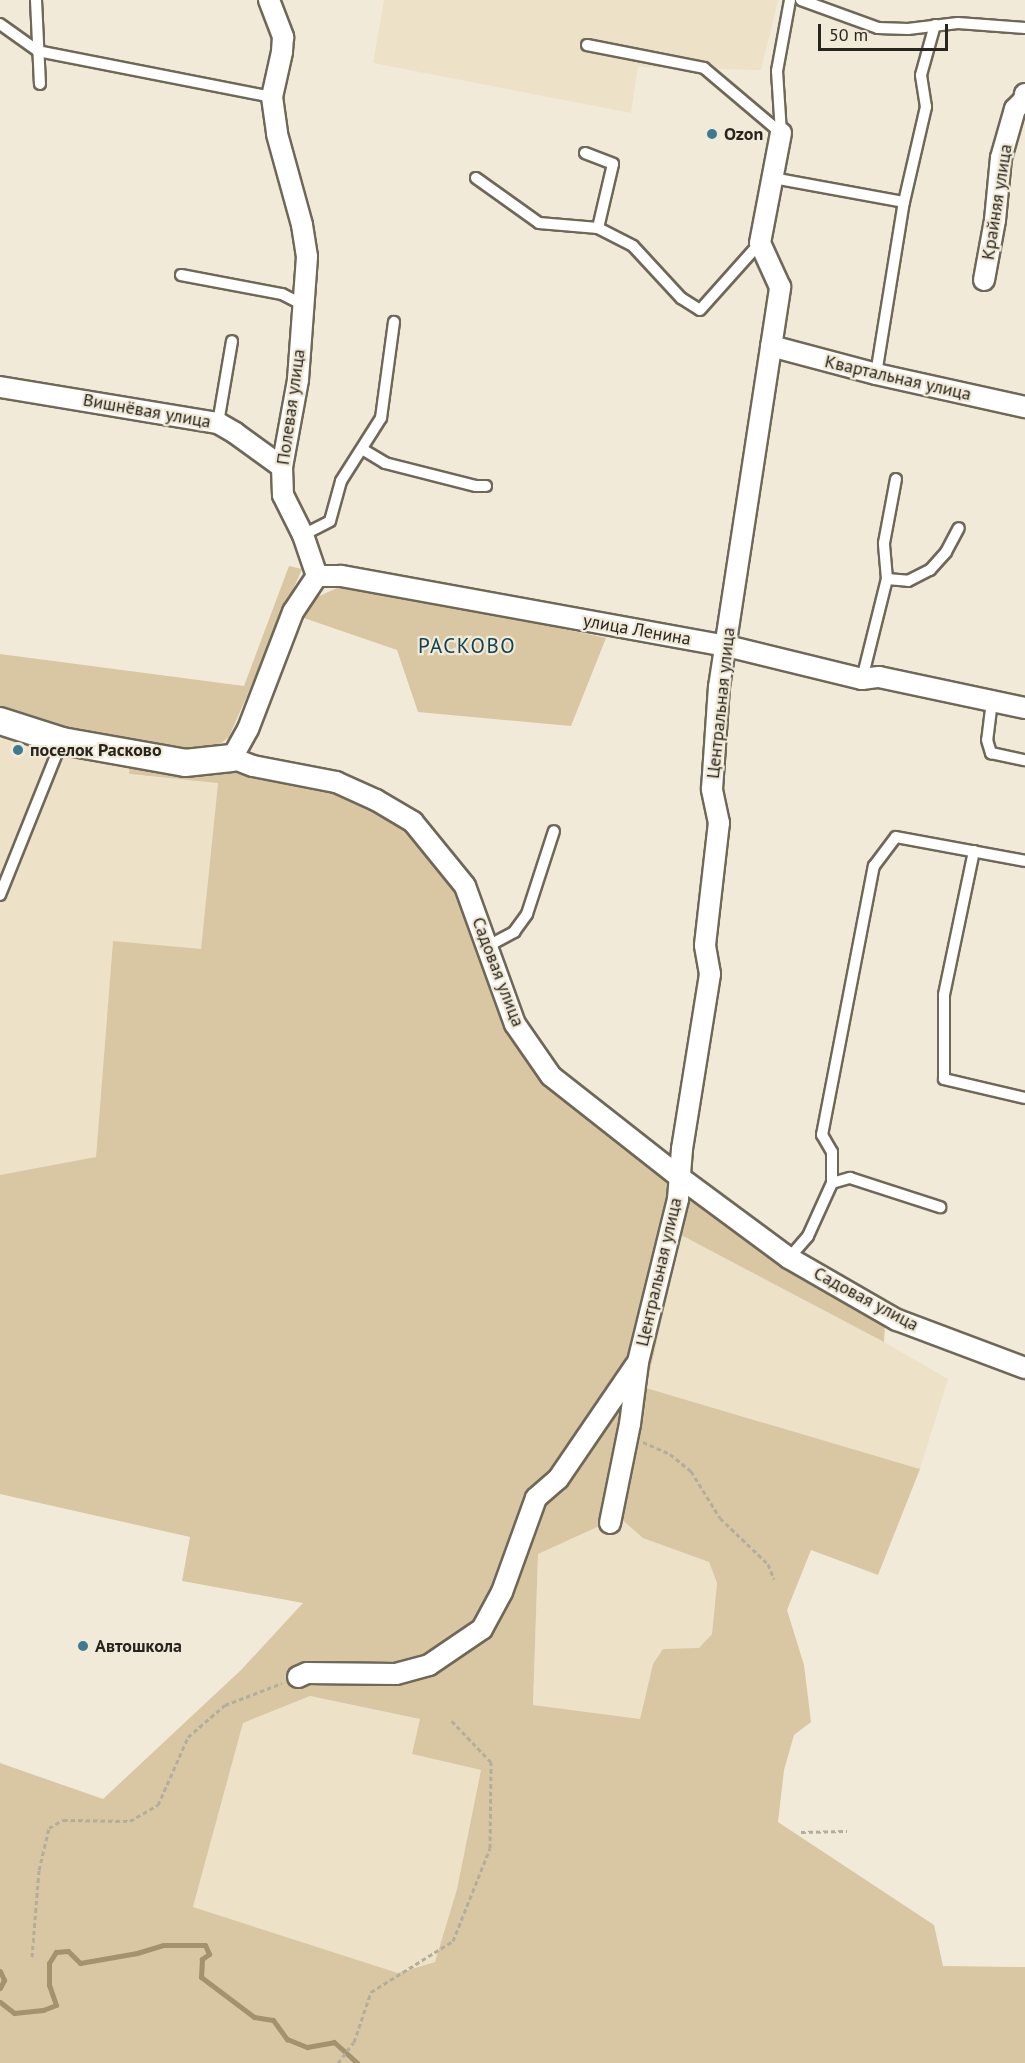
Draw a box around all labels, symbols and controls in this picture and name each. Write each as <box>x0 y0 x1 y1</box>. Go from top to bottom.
scale bar <box>821 12 952 50</box>
text: 50 m <box>829 23 868 46</box>
place label: Ozon <box>724 123 763 145</box>
marker: Ozon <box>705 127 719 141</box>
street label: Крайняя улица <box>977 143 1017 261</box>
street label: Полевая улица <box>272 348 310 466</box>
street label: Квартальная улица <box>823 351 973 405</box>
street label: Вишнёвая улица <box>81 389 213 433</box>
street label: улица Ленина <box>581 610 693 650</box>
street label: Центральная улица <box>702 626 740 780</box>
district label: РАСКОВО <box>418 633 516 659</box>
place label: поселок Расково <box>30 739 162 761</box>
marker: поселок Расково <box>11 743 25 757</box>
street label: Садовая улица <box>467 914 529 1030</box>
street label: Центральная улица <box>631 1196 687 1348</box>
street label: Садовая улица <box>810 1262 922 1336</box>
place label: Автошкола <box>95 1635 182 1657</box>
marker: Автошкола <box>76 1639 90 1653</box>

